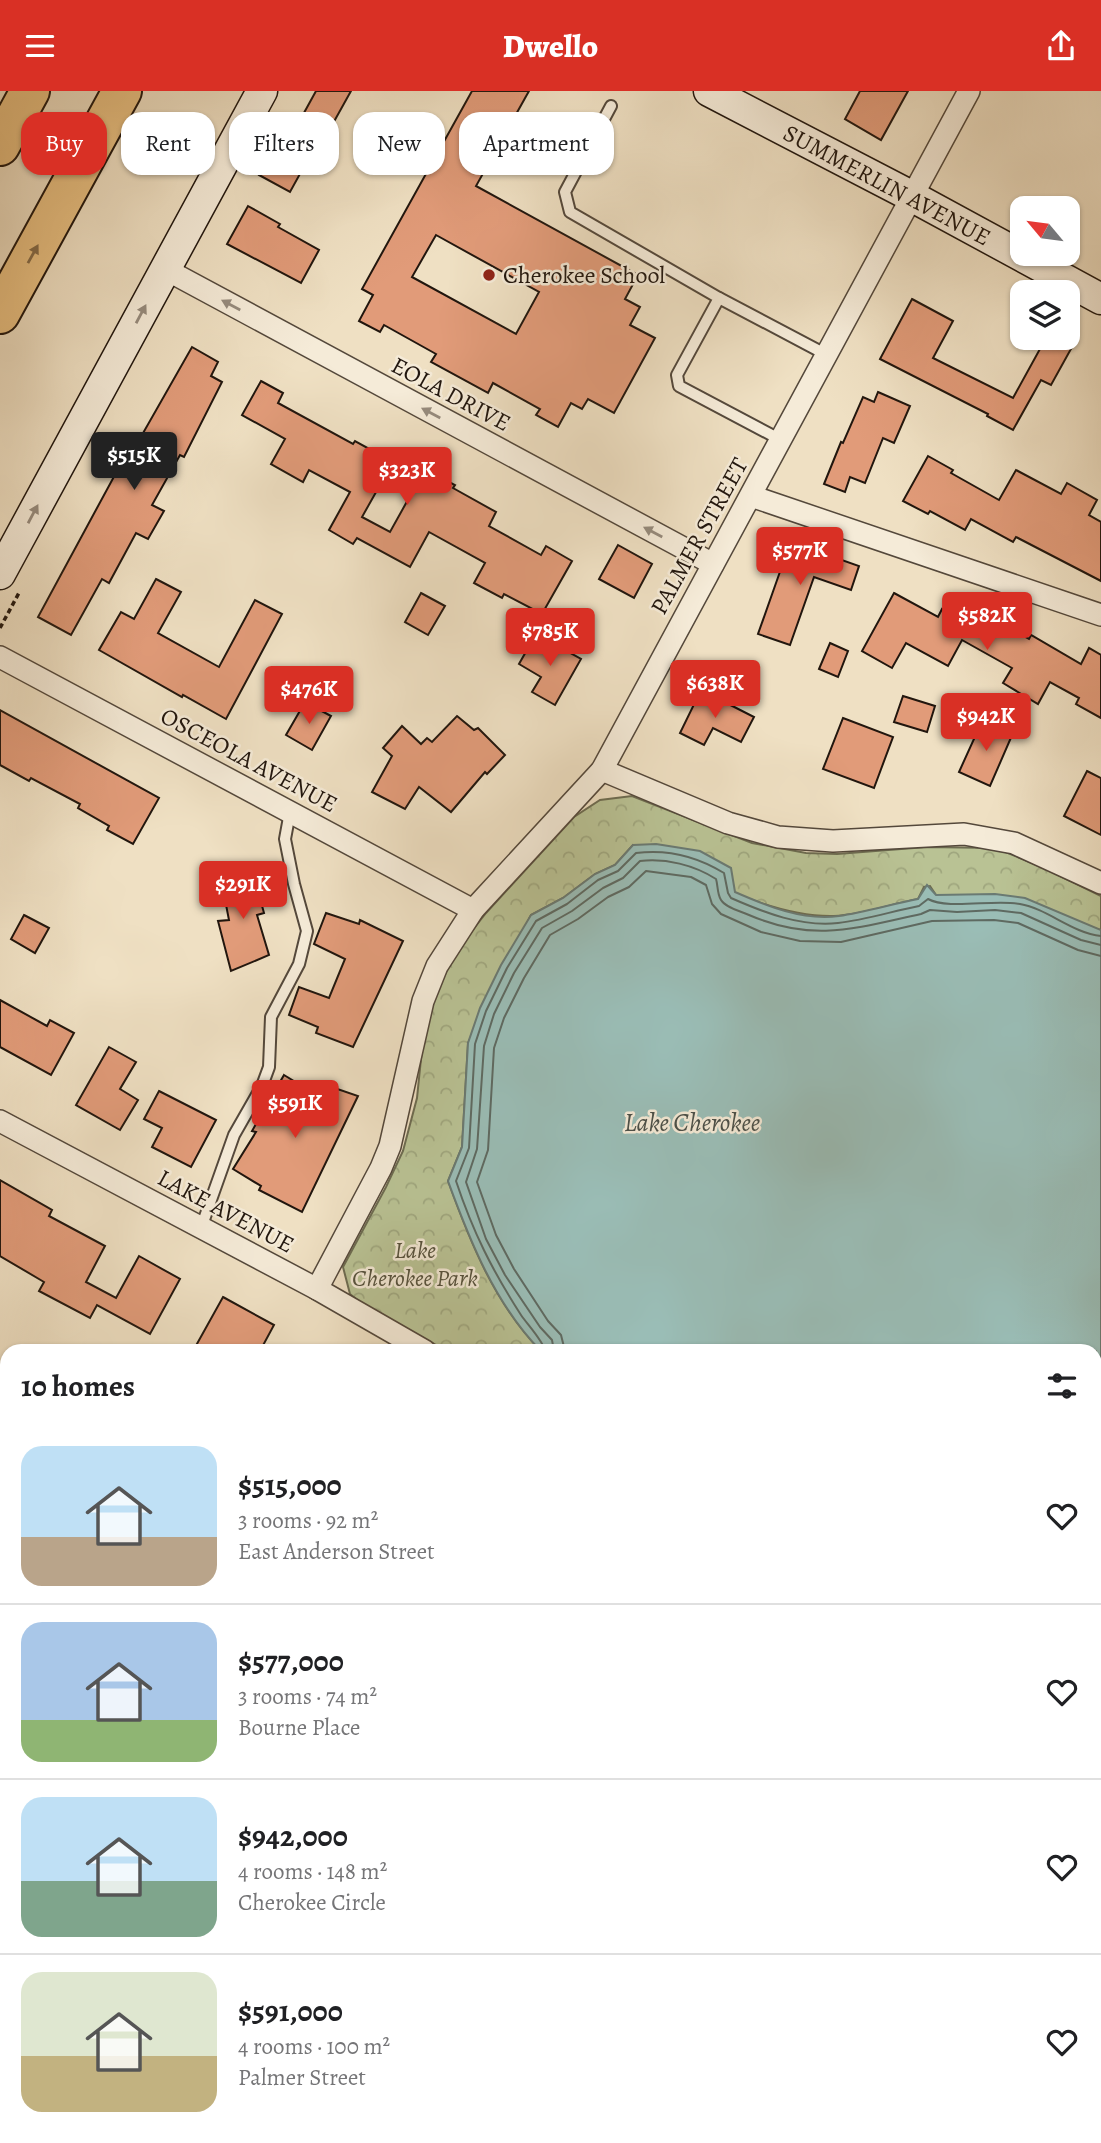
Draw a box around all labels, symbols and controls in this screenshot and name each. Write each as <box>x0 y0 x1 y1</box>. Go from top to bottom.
text: Dwello <box>503 24 598 68</box>
icon: menu <box>21 27 59 65</box>
icon: share <box>1042 27 1080 65</box>
chip: Buy <box>21 112 107 175</box>
chip: Rent <box>121 112 215 175</box>
chip: Filters <box>229 112 339 175</box>
chip: New <box>353 112 445 175</box>
chip: Apartment <box>459 112 614 175</box>
street label: SUMMERLIN AVENUE <box>778 117 996 253</box>
north arrow <box>1010 196 1080 266</box>
map controls <box>1010 196 1080 350</box>
one-way arrow <box>27 244 39 264</box>
place label: Cherokee School <box>503 259 665 291</box>
marker: Cherokee School <box>481 267 497 283</box>
button: layers <box>1010 280 1080 350</box>
one-way arrow <box>221 299 240 311</box>
one-way arrow <box>135 304 147 324</box>
street label: EOLA DRIVE <box>386 349 516 439</box>
one-way arrow <box>421 407 441 418</box>
pin: $515K <box>85 433 183 492</box>
text: $515K <box>107 439 161 470</box>
pin: $323K <box>358 447 456 507</box>
street label: PALMER STREET <box>643 452 755 620</box>
text: $323K <box>379 454 435 485</box>
one-way arrow <box>27 504 38 524</box>
one-way arrow <box>643 526 663 538</box>
pin: $577K <box>751 527 849 587</box>
text: $577K <box>772 534 828 565</box>
pin: $582K <box>938 593 1036 652</box>
text: $582K <box>958 599 1016 630</box>
pin: $785K <box>501 609 599 668</box>
text: $785K <box>522 615 578 646</box>
pin: $638K <box>666 661 764 720</box>
pin: $476K <box>260 667 358 726</box>
text: $638K <box>686 667 744 698</box>
text: $476K <box>280 673 338 704</box>
pin: $942K <box>937 693 1035 753</box>
street label: OSCEOLA AVENUE <box>155 700 343 820</box>
text: $942K <box>957 700 1015 731</box>
pin: $291K <box>194 861 292 921</box>
text: $291K <box>215 868 271 899</box>
pin: $591K <box>246 1081 344 1140</box>
text: $591K <box>268 1087 322 1118</box>
water label: Lake Cherokee <box>624 1105 760 1140</box>
street label: LAKE AVENUE <box>152 1162 300 1260</box>
park label: Lake Cherokee Park <box>352 1234 478 1294</box>
text: 10 homes <box>21 1366 135 1406</box>
icon: filters <box>1043 1367 1081 1405</box>
text: $515,000 <box>238 1465 342 1505</box>
icon: home <box>77 1474 161 1558</box>
icon: heart <box>1043 1497 1081 1535</box>
text: 3 rooms · 92 m² <box>238 1505 378 1536</box>
text: East Anderson Street <box>238 1536 435 1567</box>
text: $577,000 <box>238 1641 344 1681</box>
icon: home <box>77 1650 161 1734</box>
icon: heart <box>1043 1673 1081 1711</box>
text: 3 rooms · 74 m² <box>238 1681 377 1712</box>
text: Bourne Place <box>238 1712 360 1743</box>
text: $942,000 <box>238 1816 348 1856</box>
icon: home <box>77 1825 161 1909</box>
icon: heart <box>1043 1848 1081 1886</box>
text: 4 rooms · 148 m² <box>238 1856 387 1887</box>
text: Cherokee Circle <box>238 1887 386 1918</box>
text: $591,000 <box>238 1991 343 2031</box>
icon: home <box>77 2000 161 2084</box>
icon: heart <box>1043 2023 1081 2061</box>
text: 4 rooms · 100 m² <box>238 2031 390 2062</box>
text: Palmer Street <box>238 2062 366 2093</box>

